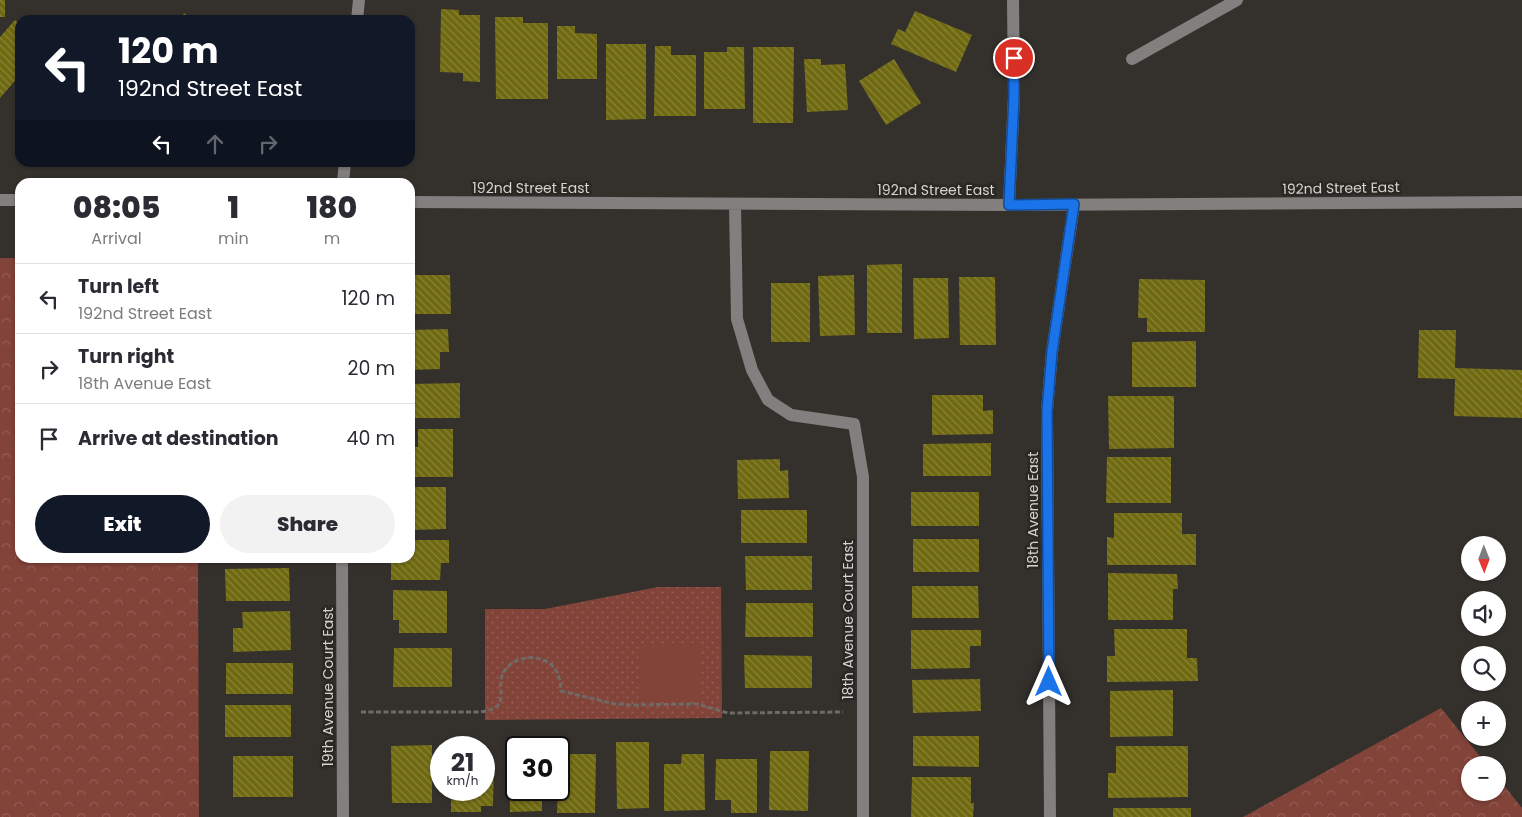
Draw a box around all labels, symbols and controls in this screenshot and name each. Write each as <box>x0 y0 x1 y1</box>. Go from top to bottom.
text: 120 m <box>118 26 218 75</box>
icon: left <box>35 35 100 100</box>
pin <box>993 37 1035 79</box>
icon: arrive <box>1000 44 1028 72</box>
text: 192nd Street East <box>118 73 302 104</box>
icon: left <box>148 130 176 158</box>
icon: ahead <box>201 130 229 158</box>
icon: right <box>254 130 282 158</box>
street label: 192nd Street East <box>1282 177 1400 199</box>
street label: 192nd Street East <box>472 178 590 198</box>
street label: 192nd Street East <box>877 180 995 200</box>
text: 08:05 <box>73 186 160 229</box>
text: 1 <box>228 186 239 229</box>
text: 180 <box>306 186 357 229</box>
text: Arrival <box>91 227 142 250</box>
text: min <box>218 227 249 250</box>
text: m <box>324 227 340 250</box>
text: Turn left <box>78 273 159 300</box>
icon: left <box>35 285 63 313</box>
text: 120 m <box>341 285 395 312</box>
text: 192nd Street East <box>78 302 212 325</box>
text: Turn right <box>78 343 174 370</box>
icon: right <box>35 355 63 383</box>
text: 20 m <box>347 355 395 382</box>
text: 18th Avenue East <box>78 372 211 395</box>
icon: arrive <box>35 425 63 453</box>
text: Arrive at destination <box>78 425 279 452</box>
text: 40 m <box>346 425 395 452</box>
street label: 18th Avenue East <box>1023 452 1043 568</box>
button: Exit <box>35 495 210 553</box>
button: Share <box>220 495 395 553</box>
north arrow <box>1461 536 1506 581</box>
map controls <box>1461 536 1506 801</box>
street label: 18th Avenue Court East <box>838 540 858 700</box>
button: sound <box>1461 591 1506 636</box>
street label: 19th Avenue Court East <box>318 607 338 767</box>
button: search <box>1461 646 1506 691</box>
position arrow <box>1022 655 1074 707</box>
button: + <box>1461 701 1506 746</box>
speed limit sign: 30 <box>505 736 570 801</box>
text: 21 <box>451 745 474 780</box>
button: − <box>1461 756 1506 801</box>
text: km/h <box>447 772 478 789</box>

